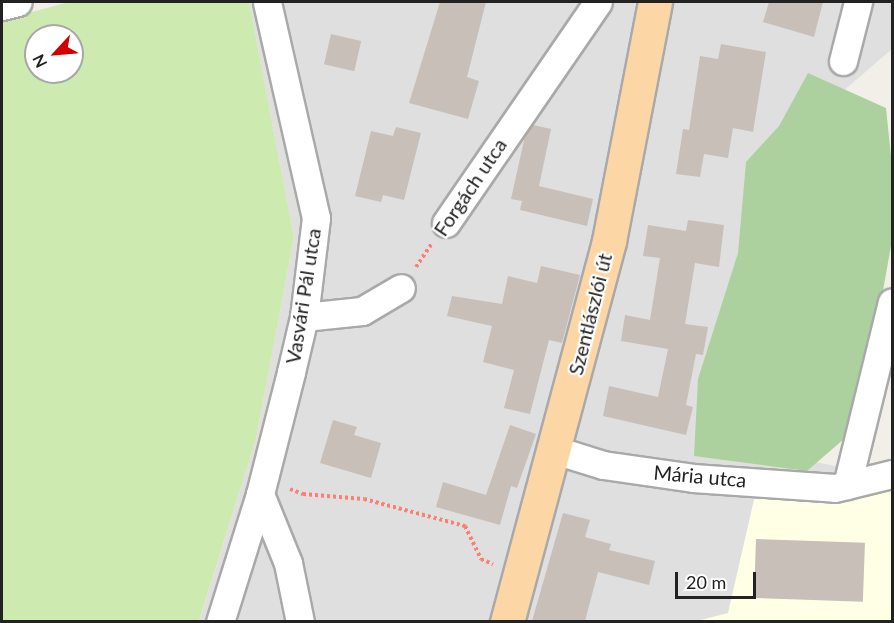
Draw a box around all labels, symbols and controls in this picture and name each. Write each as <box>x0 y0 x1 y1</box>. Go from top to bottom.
north arrow <box>24 24 84 84</box>
text: N <box>28 52 50 71</box>
street label: Forgách utca <box>429 134 511 240</box>
street label: Vasvári Pál utca <box>280 226 326 366</box>
street label: Szentlászlói út <box>563 251 617 377</box>
street label: Mária utca <box>653 460 747 492</box>
scale bar <box>678 560 759 598</box>
text: 20 m <box>686 571 726 593</box>

